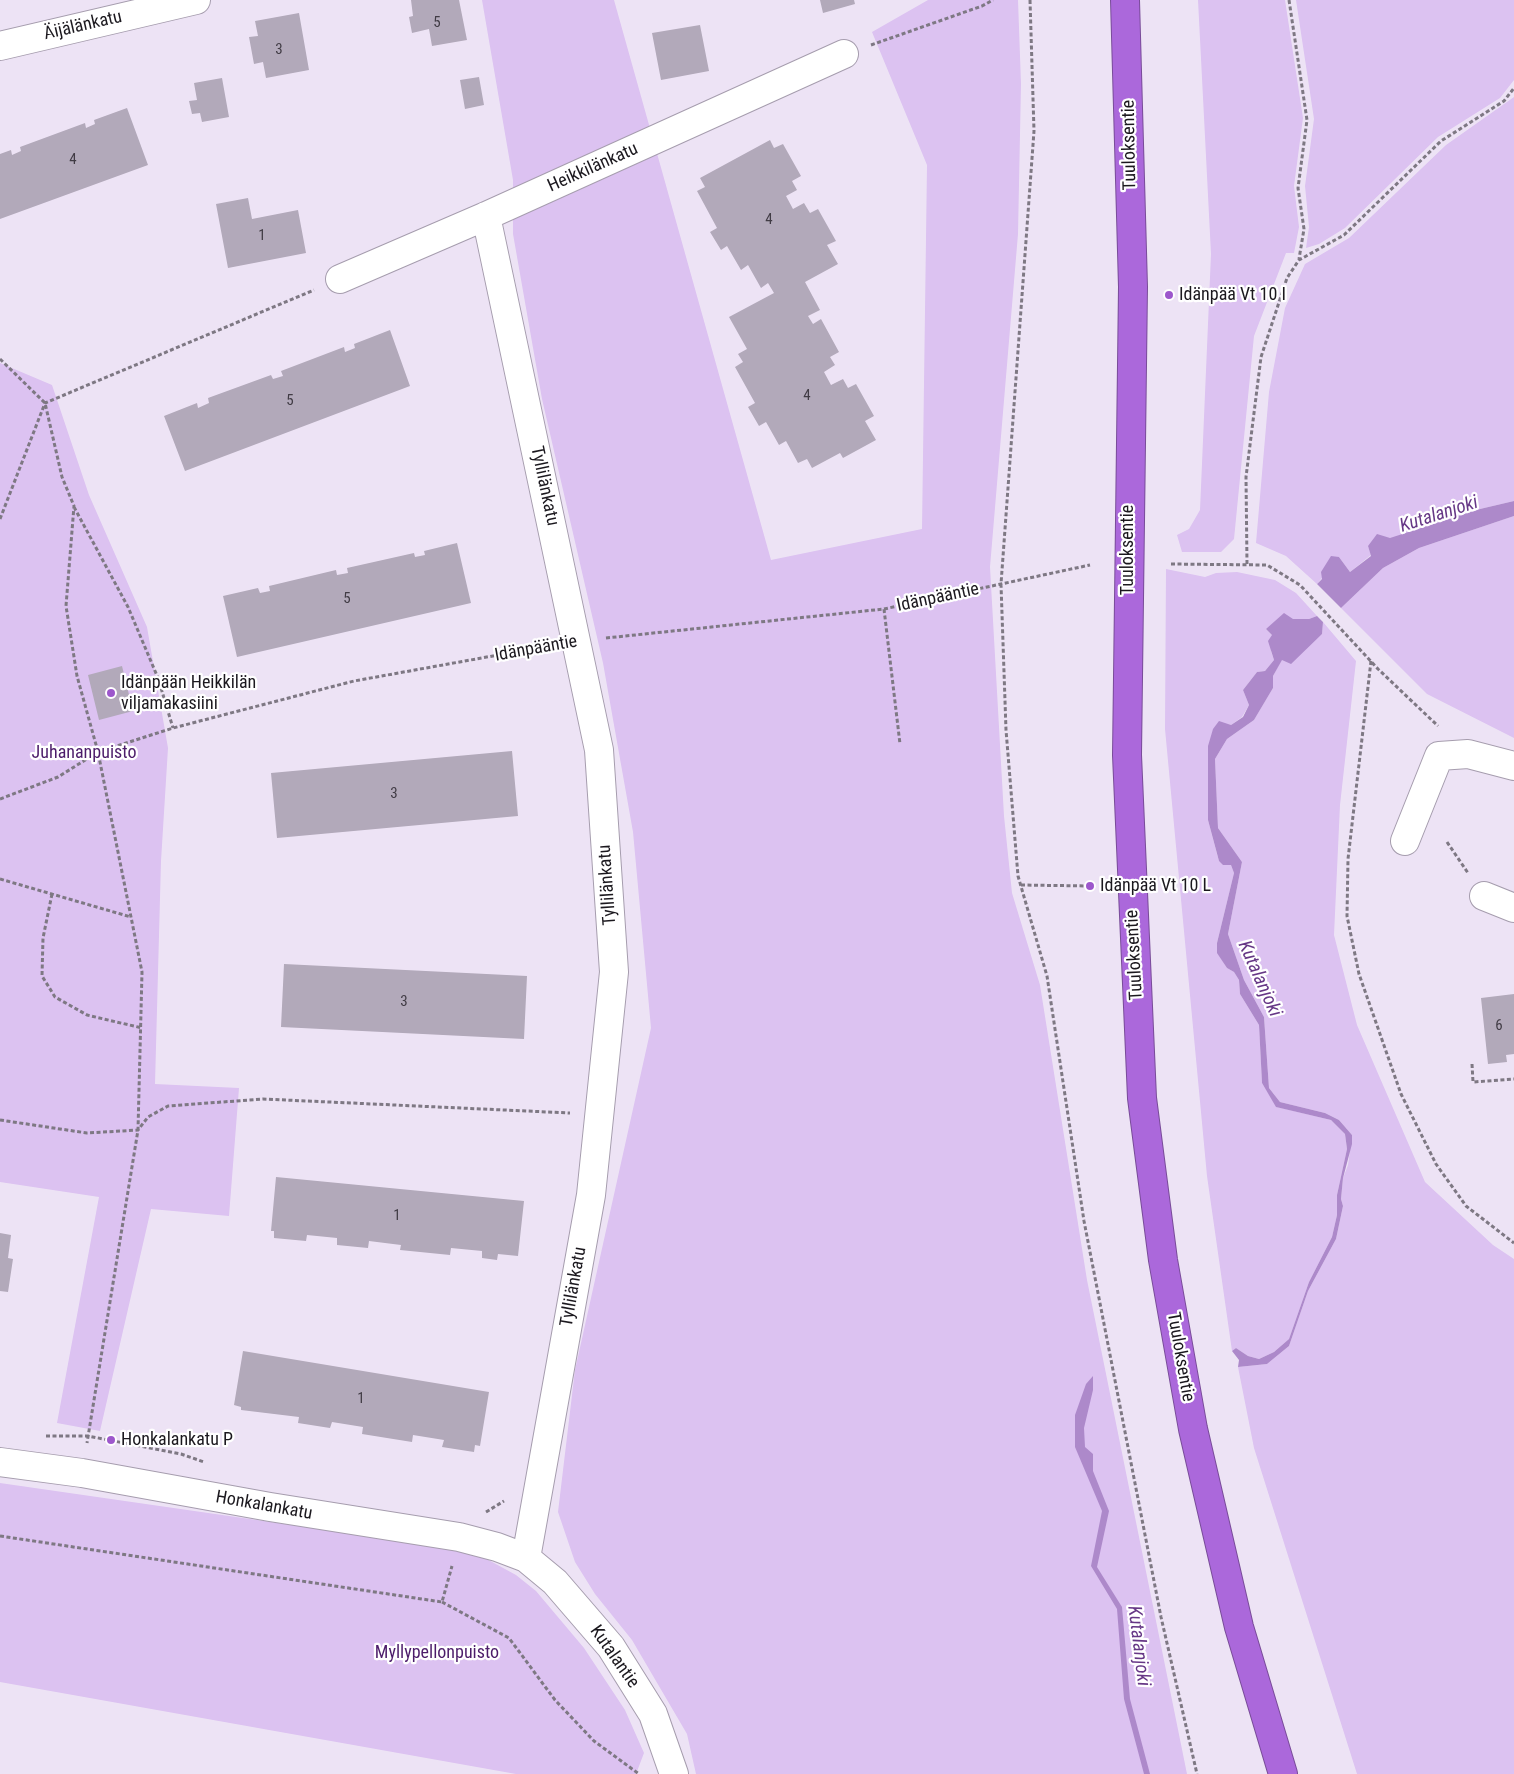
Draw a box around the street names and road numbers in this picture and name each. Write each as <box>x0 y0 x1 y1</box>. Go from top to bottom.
street label: Äijälänkatu <box>42 7 124 45</box>
street label: Tuuloksentie <box>1118 100 1142 190</box>
street label: Heikkilänkatu <box>545 139 641 197</box>
street label: Tyllilänkatu <box>525 444 563 528</box>
street label: Tuuloksentie <box>1117 505 1139 595</box>
street label: Idänpääntie <box>895 579 981 617</box>
street label: Idänpääntie <box>493 631 579 667</box>
street label: Tyllilänkatu <box>594 844 622 926</box>
street label: Tuuloksentie <box>1122 909 1148 1001</box>
street label: Tyllilänkatu <box>556 1245 592 1329</box>
street label: Tuuloksentie <box>1162 1311 1198 1403</box>
street label: Honkalankatu <box>214 1487 314 1525</box>
street label: Kutalantie <box>585 1621 643 1693</box>

